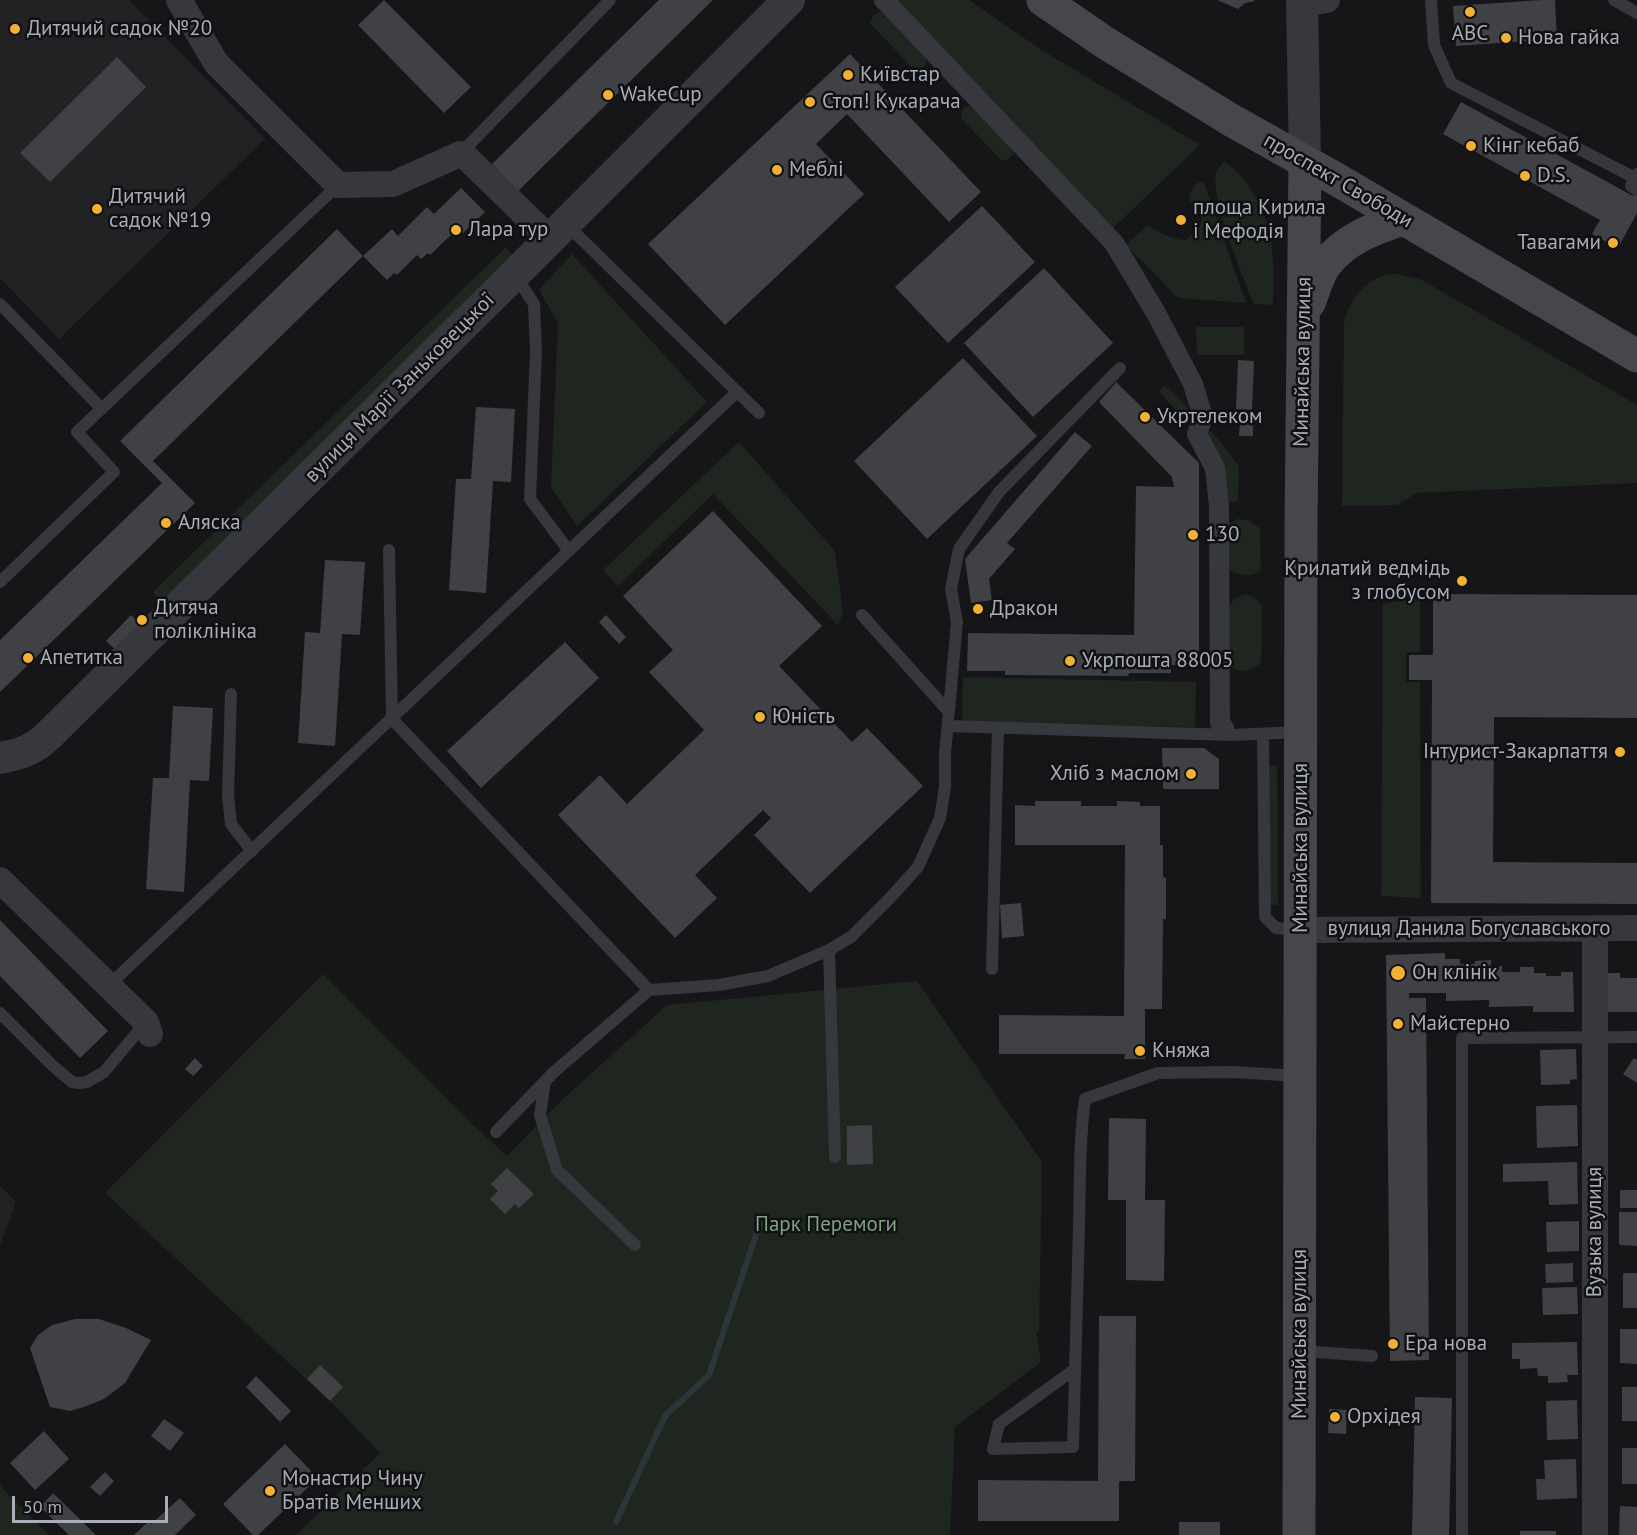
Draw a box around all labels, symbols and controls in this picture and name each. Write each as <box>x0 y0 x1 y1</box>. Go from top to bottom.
marker: ABC <box>1463 5 1477 19</box>
place label: Дитячий садок №20 <box>27 16 212 42</box>
place label: ABC <box>1452 21 1488 47</box>
marker: Дитячий садок №20 <box>8 22 22 36</box>
place label: Нова гайка <box>1518 25 1620 51</box>
marker: Нова гайка <box>1499 31 1513 45</box>
place label: Київстар <box>860 62 940 88</box>
marker: Київстар <box>841 68 855 82</box>
place label: WakeCup <box>620 82 702 108</box>
marker: WakeCup <box>601 88 615 102</box>
place label: Стоп! Кукарача <box>822 89 961 115</box>
marker: Стоп! Кукарача <box>803 95 817 109</box>
street label: проспект Свободи <box>1259 128 1417 234</box>
place label: Кінг кебаб <box>1483 133 1580 159</box>
marker: Кінг кебаб <box>1464 139 1478 153</box>
place label: Меблi <box>789 157 844 183</box>
marker: Меблi <box>770 163 784 177</box>
place label: D.S. <box>1537 163 1570 189</box>
marker: D.S. <box>1518 169 1532 183</box>
place label: Дитячий садок №19 <box>109 184 212 234</box>
place label: площа Кирила і Мефодія <box>1193 195 1326 245</box>
marker: Дитячий садок №19 <box>90 202 104 216</box>
marker: площа Кирила і Мефодія <box>1174 213 1188 227</box>
place label: Лара тур <box>468 217 548 243</box>
marker: Лара тур <box>449 223 463 237</box>
place label: Тавагами <box>1517 230 1601 256</box>
marker: Тавагами <box>1606 236 1620 250</box>
street label: Минайська вулиця <box>1289 277 1317 447</box>
street label: вулиця Марії Заньковецької <box>300 288 500 488</box>
place label: Укртелеком <box>1157 404 1263 430</box>
marker: Укртелеком <box>1138 410 1152 424</box>
place label: Аляска <box>178 510 241 536</box>
marker: Аляска <box>159 516 173 530</box>
place label: 130 <box>1205 522 1239 548</box>
marker: 130 <box>1186 528 1200 542</box>
place label: Крилатий ведмідь з глобусом <box>1284 556 1450 606</box>
marker: Крилатий ведмідь з глобусом <box>1455 574 1469 588</box>
place label: Дитяча поліклініка <box>154 595 257 645</box>
place label: Дракон <box>990 596 1058 622</box>
marker: Дракон <box>971 602 985 616</box>
marker: Дитяча поліклініка <box>135 613 149 627</box>
place label: Апетитка <box>40 645 123 671</box>
place label: Укрпошта 88005 <box>1082 648 1233 674</box>
marker: Апетитка <box>21 651 35 665</box>
marker: Укрпошта 88005 <box>1063 654 1077 668</box>
place label: Юність <box>772 704 835 730</box>
marker: Юність <box>753 710 767 724</box>
place label: Інтурист-Закарпаття <box>1423 739 1608 765</box>
marker: Інтурист-Закарпаття <box>1613 745 1627 759</box>
place label: Хліб з маслом <box>1050 761 1179 787</box>
street label: Минайська вулиця <box>1288 763 1314 933</box>
marker: Хліб з маслом <box>1184 767 1198 781</box>
street label: вулиця Данила Богуславського <box>1327 916 1611 942</box>
place label: Он клінік <box>1412 960 1497 986</box>
marker: Он клінік <box>1389 964 1407 982</box>
place label: Майстерно <box>1410 1011 1510 1037</box>
marker: Майстерно <box>1391 1017 1405 1031</box>
place label: Княжа <box>1152 1038 1210 1064</box>
marker: Княжа <box>1133 1044 1147 1058</box>
street label: Вузька вулиця <box>1582 1167 1608 1297</box>
park label: Парк Перемоги <box>755 1212 897 1238</box>
street label: Минайська вулиця <box>1287 1249 1313 1419</box>
place label: Ера нова <box>1405 1331 1487 1357</box>
marker: Ера нова <box>1386 1337 1400 1351</box>
place label: Орхідея <box>1347 1404 1421 1430</box>
marker: Орхідея <box>1328 1410 1342 1424</box>
place label: Монастир Чину Братів Менших <box>282 1466 423 1516</box>
scale bar <box>15 1484 171 1522</box>
marker: Монастир Чину Братів Менших <box>263 1484 277 1498</box>
text: 50 m <box>23 1495 62 1518</box>

